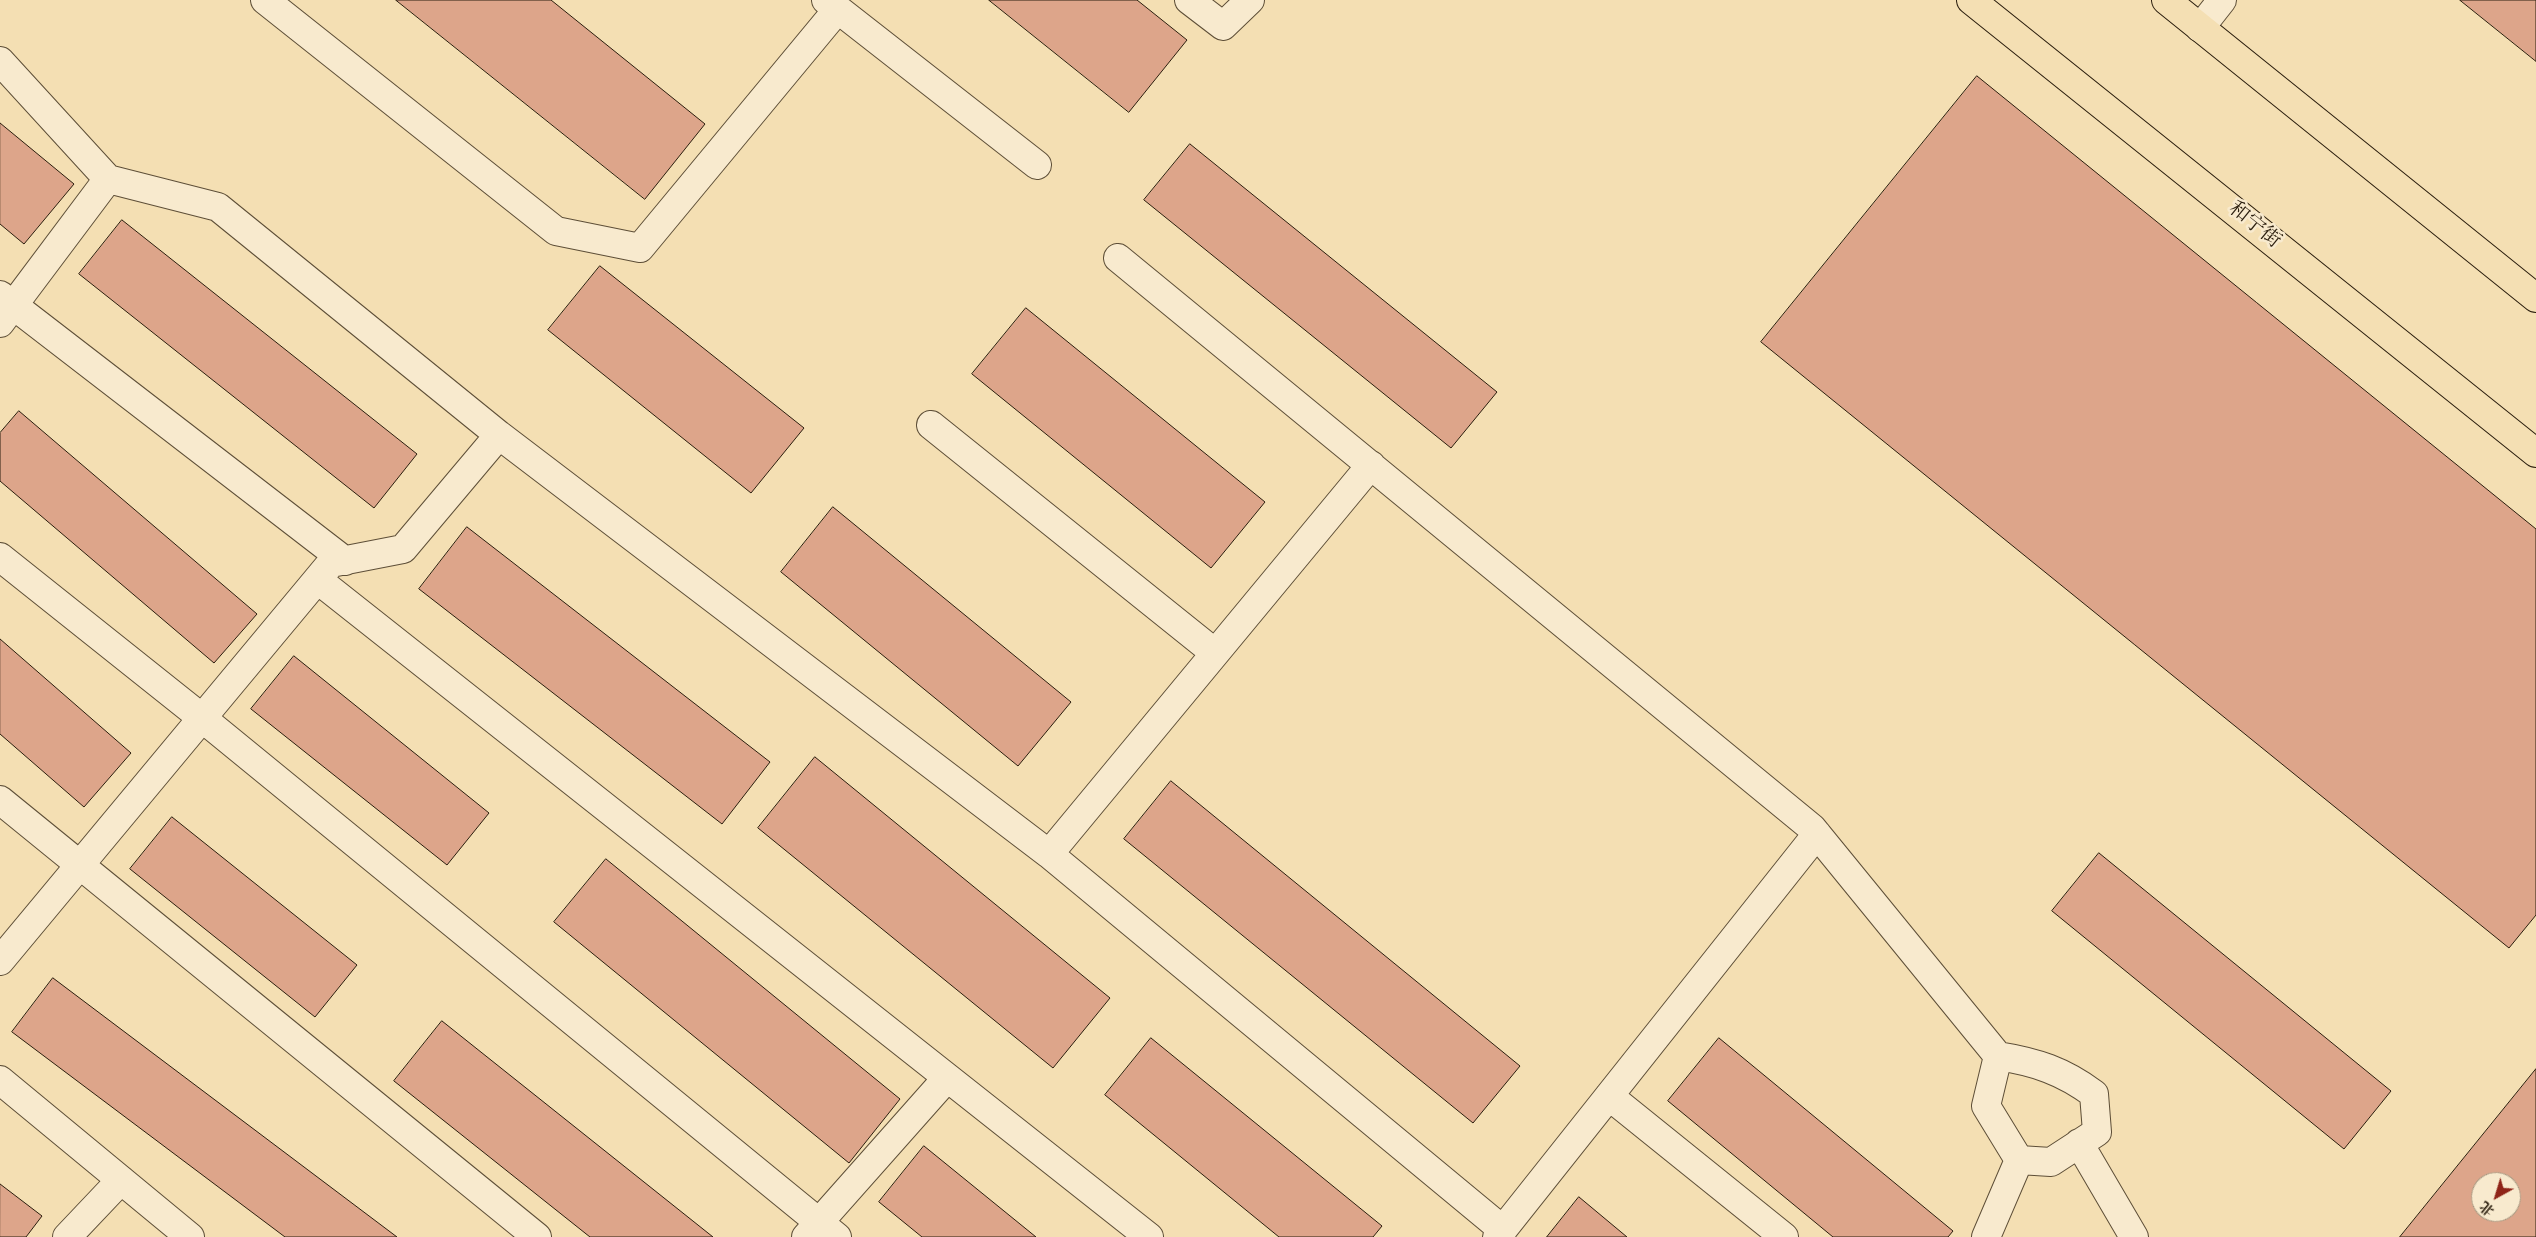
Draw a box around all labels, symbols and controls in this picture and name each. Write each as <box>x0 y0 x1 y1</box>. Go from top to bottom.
street label: 和宁街 <box>2223 198 2285 254</box>
north arrow <box>2471 1172 2521 1222</box>
text: 北 <box>2476 1196 2498 1219</box>

